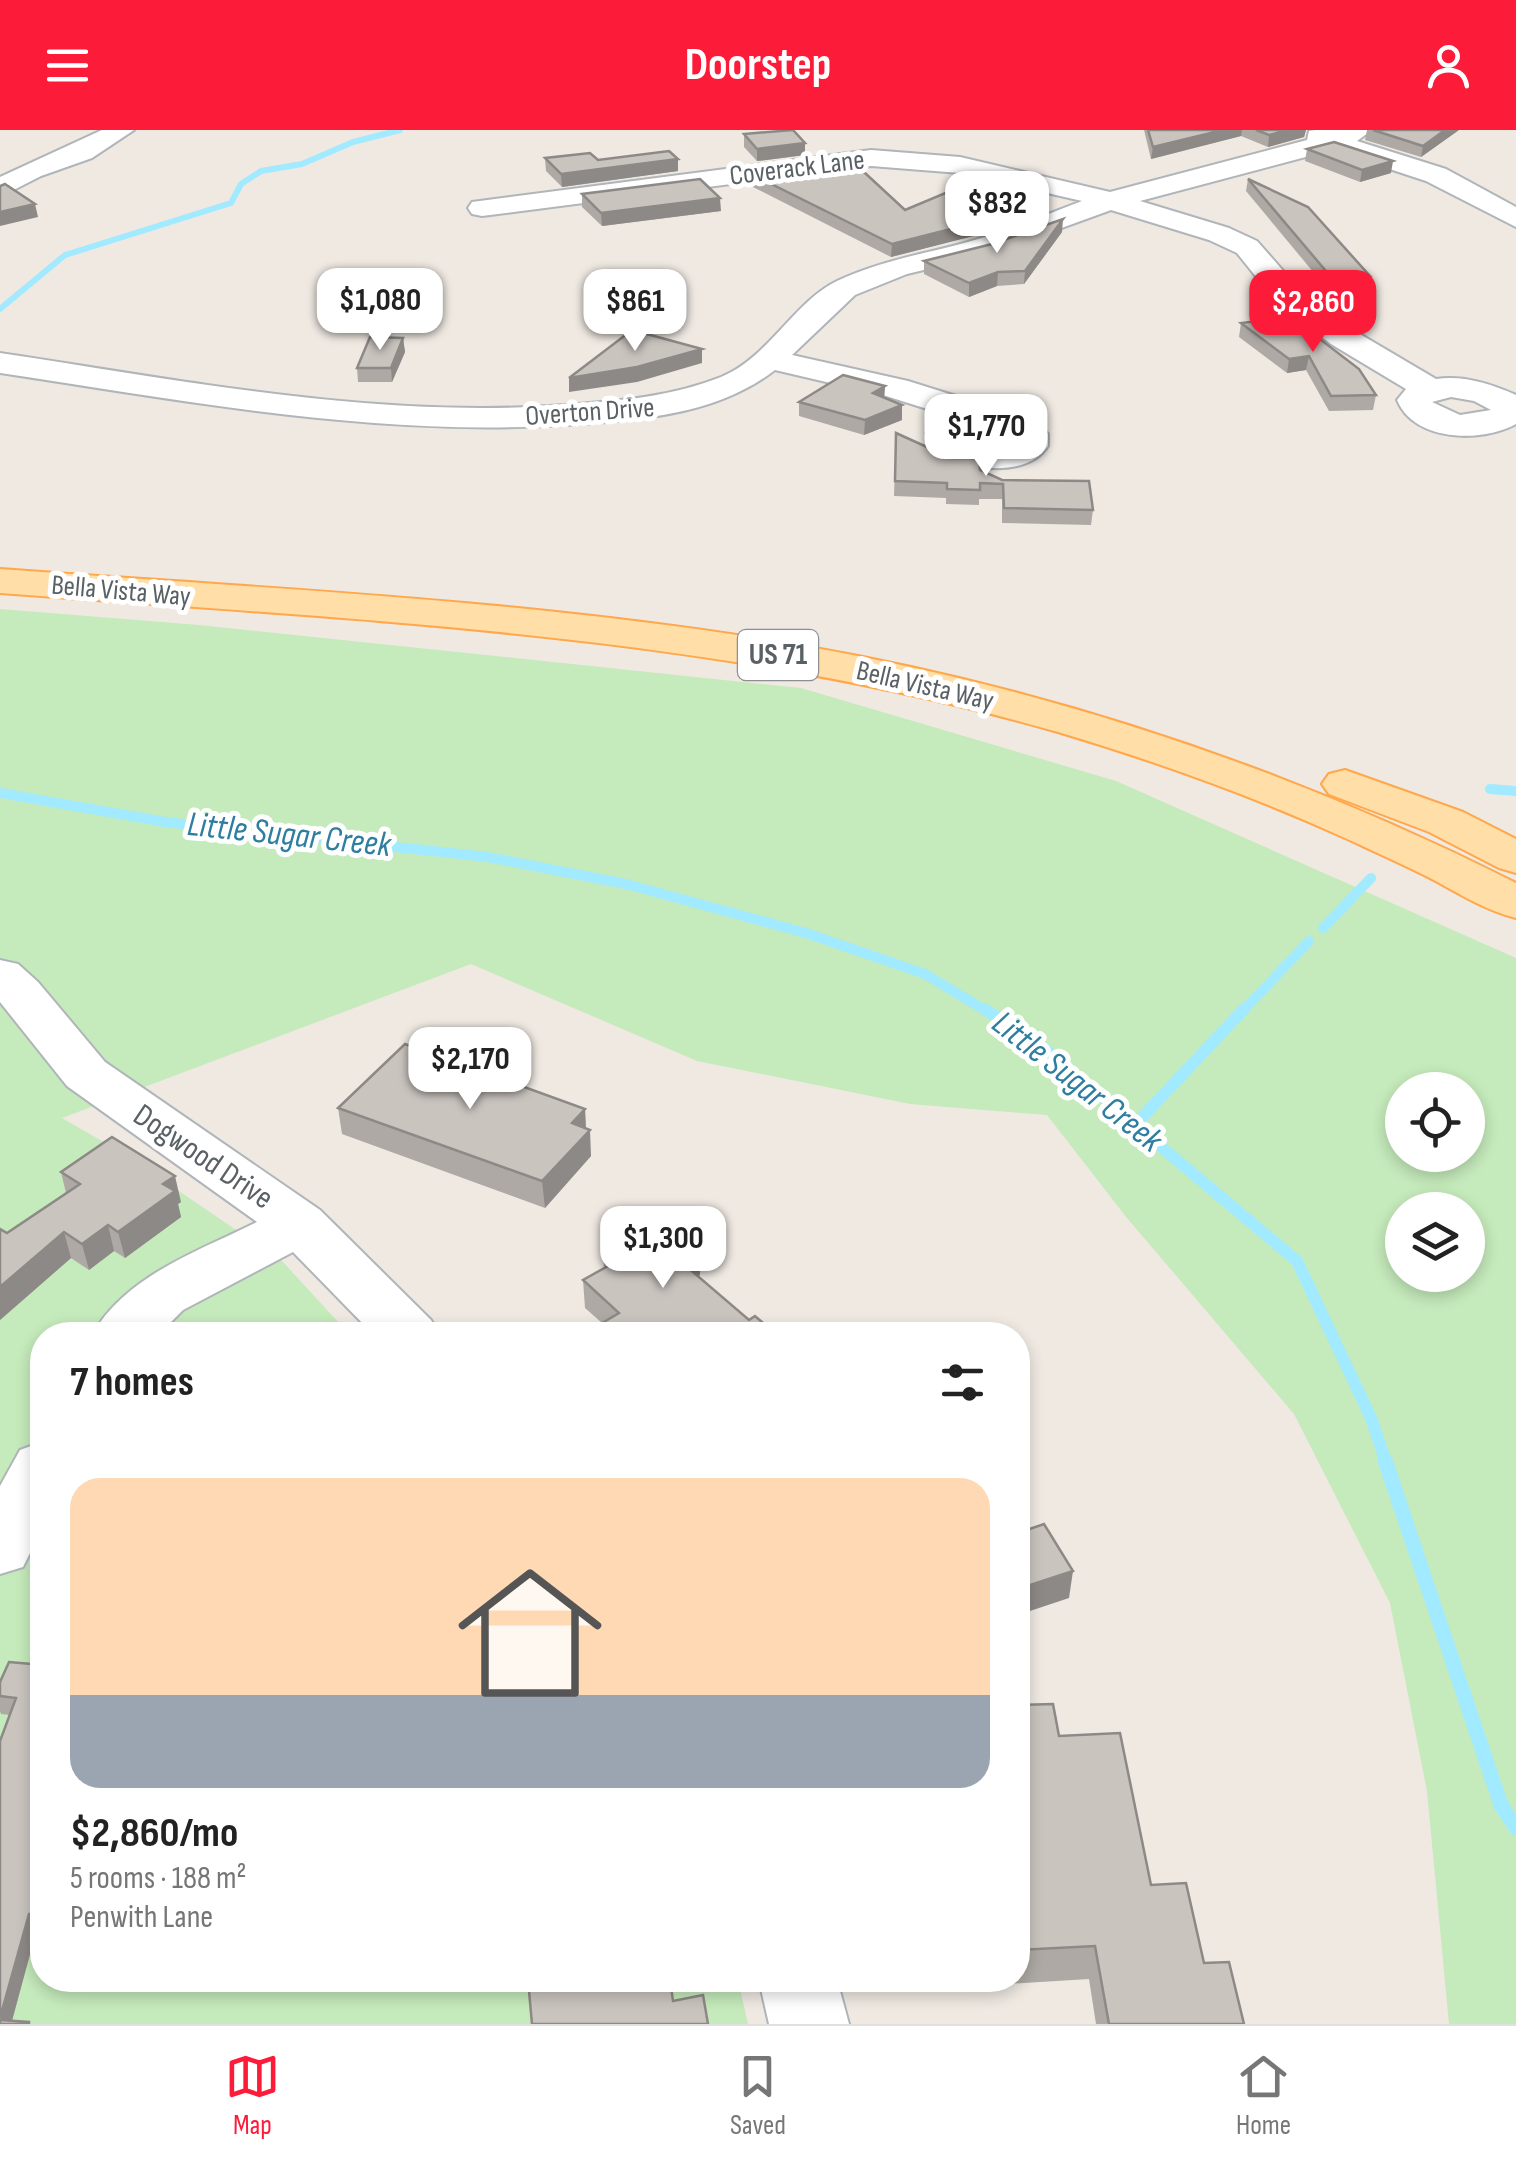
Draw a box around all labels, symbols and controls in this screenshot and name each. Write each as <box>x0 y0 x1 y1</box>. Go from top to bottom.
icon: menu <box>40 38 95 93</box>
text: Doorstep <box>685 38 831 93</box>
icon: person <box>1421 38 1476 93</box>
street label: Coverack Lane <box>728 143 866 193</box>
pin: $832 <box>938 171 1056 256</box>
text: $832 <box>967 184 1027 223</box>
pin: $1,080 <box>299 268 461 353</box>
pin: $861 <box>576 269 694 354</box>
pin: $2,860 <box>1232 270 1394 355</box>
text: $1,080 <box>339 281 421 320</box>
text: $861 <box>605 282 665 321</box>
text: $2,860 <box>1271 283 1355 322</box>
street label: Overton Drive <box>524 391 656 433</box>
pin: $1,770 <box>905 394 1067 479</box>
text: $1,770 <box>946 407 1026 446</box>
street label: Bella Vista Way <box>50 568 192 614</box>
road number: US 71 <box>738 630 818 680</box>
street label: Bella Vista Way <box>853 654 997 718</box>
water label: Little Sugar Creek <box>185 803 394 867</box>
water label: Little Sugar Creek <box>983 1002 1172 1162</box>
pin: $2,170 <box>389 1027 551 1112</box>
text: $2,170 <box>430 1040 510 1079</box>
map controls <box>1385 1072 1485 1292</box>
button: locate <box>1385 1072 1485 1172</box>
street label: Dogwood Drive <box>126 1096 280 1218</box>
button: layers <box>1385 1192 1485 1292</box>
pin: $1,300 <box>582 1206 744 1291</box>
text: $1,300 <box>622 1219 704 1258</box>
icon: filters <box>935 1355 990 1410</box>
text: 7 homes <box>70 1357 194 1408</box>
icon: home <box>440 1543 620 1723</box>
text: $2,860/mo <box>70 1808 238 1859</box>
text: 5 rooms · 188 m² <box>70 1859 247 1898</box>
text: Penwith Lane <box>70 1898 213 1937</box>
tab: Map <box>225 2049 280 2142</box>
tab: Saved <box>730 2049 786 2142</box>
tab: Home <box>1236 2049 1291 2142</box>

